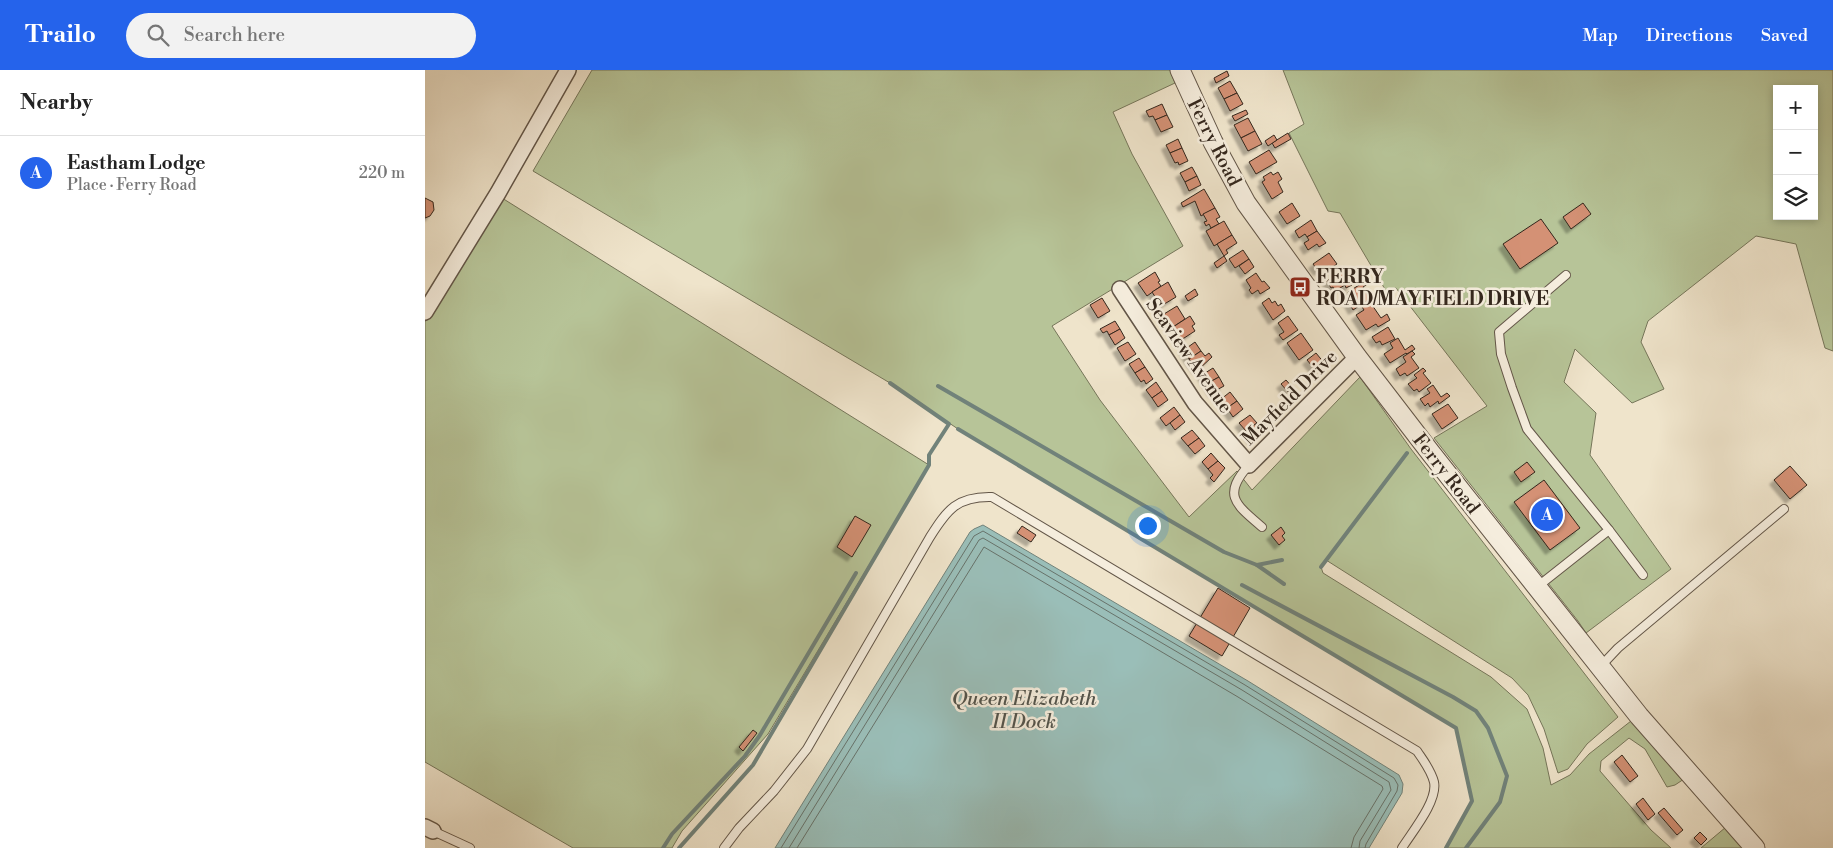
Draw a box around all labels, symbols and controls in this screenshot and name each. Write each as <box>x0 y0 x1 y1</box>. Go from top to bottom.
search box <box>126 13 476 58</box>
text: Trailo <box>25 20 96 50</box>
icon: search <box>144 21 172 49</box>
text: Search here <box>184 23 285 47</box>
text: Map <box>1582 24 1618 47</box>
text: Directions <box>1646 24 1733 47</box>
text: Saved <box>1761 24 1808 47</box>
map controls <box>1773 85 1818 220</box>
button: + <box>1773 85 1818 130</box>
text: Nearby <box>20 90 93 116</box>
street label: Ferry Road <box>1182 94 1247 191</box>
button: − <box>1773 130 1818 175</box>
text: Eastham Lodge <box>67 151 206 175</box>
text: A <box>30 163 42 183</box>
text: 220 m <box>359 163 405 183</box>
text: Place · Ferry Road <box>67 175 197 195</box>
button: layers <box>1773 175 1818 220</box>
place label: FERRY ROAD/MAYFIELD DRIVE <box>1316 265 1549 311</box>
bus stop icon: FERRY ROAD/MAYFIELD DRIVE <box>1288 275 1312 299</box>
street label: Seaview Avenue <box>1141 293 1238 418</box>
street label: Mayfield Drive <box>1237 345 1343 451</box>
street label: Ferry Road <box>1407 429 1485 519</box>
pin: A <box>1531 496 1563 534</box>
your location <box>1135 513 1161 539</box>
water label: Queen Elizabeth II Dock <box>952 687 1097 735</box>

